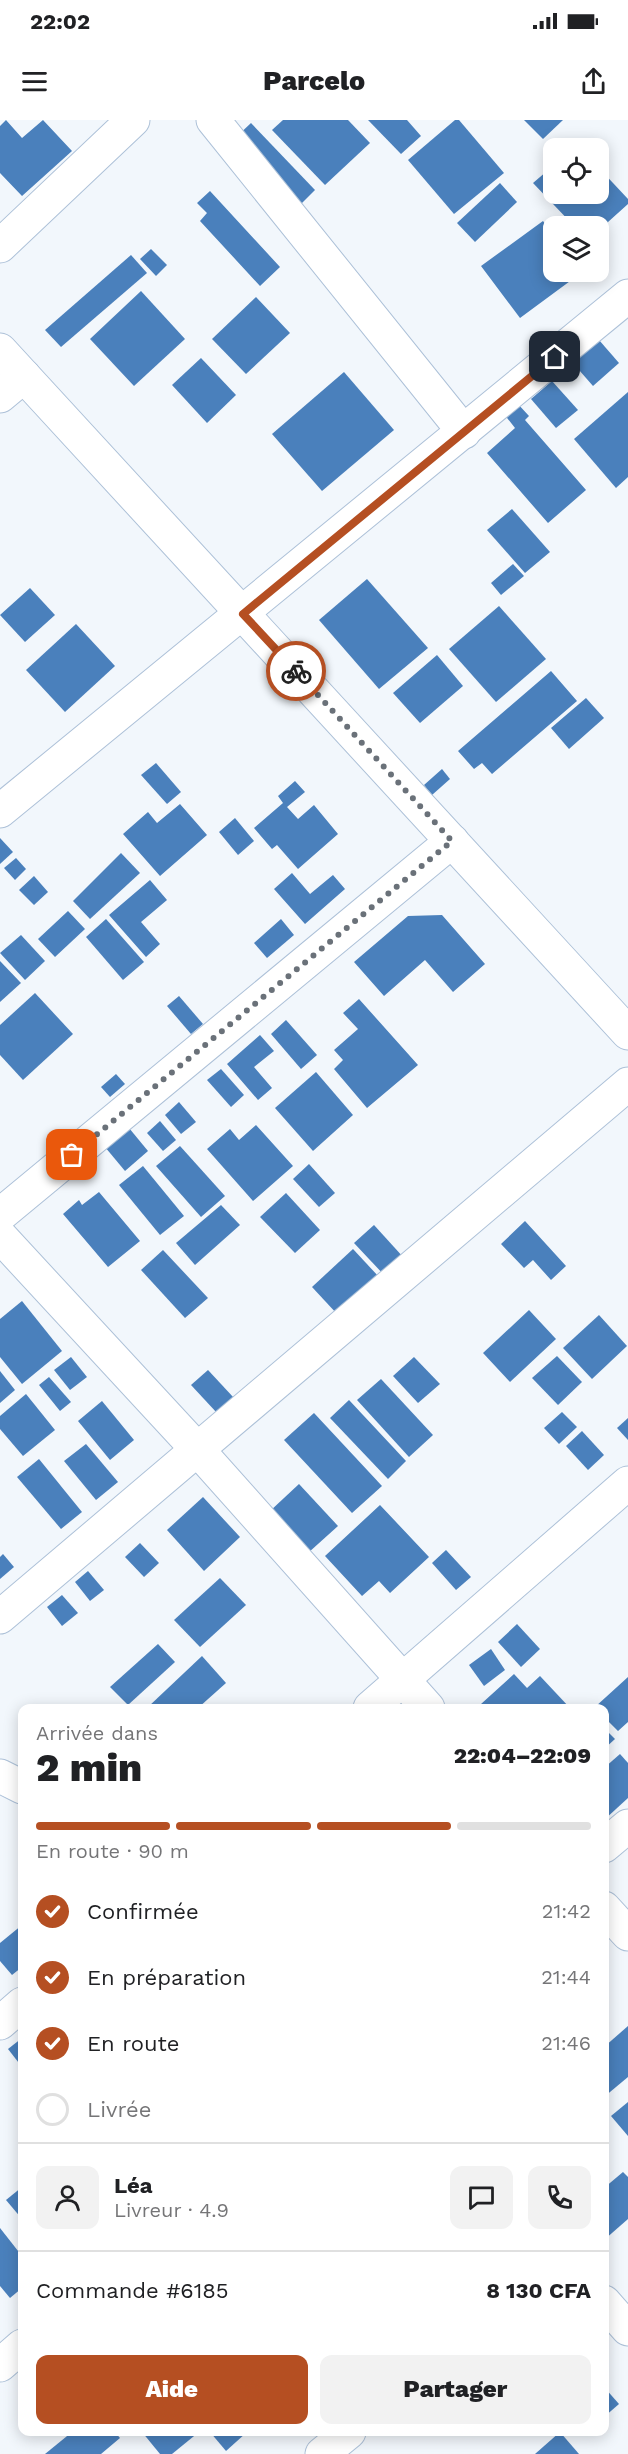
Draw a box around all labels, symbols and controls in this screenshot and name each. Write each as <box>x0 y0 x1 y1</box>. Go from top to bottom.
text: 22:02 <box>30 9 90 34</box>
icon: menu <box>18 65 51 98</box>
text: Parcelo <box>263 65 365 97</box>
icon: share <box>577 65 610 98</box>
map controls <box>543 138 609 282</box>
button: locate <box>543 138 609 204</box>
button: layers <box>543 216 609 282</box>
pin <box>529 331 580 382</box>
icon: home <box>538 340 571 373</box>
courier <box>266 641 326 701</box>
icon: bike <box>280 655 313 688</box>
pin <box>46 1129 97 1180</box>
icon: bag <box>55 1138 88 1171</box>
text: Arrivée dans <box>36 1721 158 1745</box>
text: 22:04–22:09 <box>454 1743 591 1768</box>
text: 2 min <box>36 1745 142 1790</box>
text: En route · 90 m <box>36 1839 189 1863</box>
icon: check <box>36 1895 69 1928</box>
text: Confirmée <box>87 1899 199 1924</box>
text: 21:42 <box>542 1899 591 1923</box>
icon: check <box>36 1961 69 1994</box>
text: En préparation <box>87 1965 246 1990</box>
text: 21:44 <box>541 1965 591 1989</box>
icon: check <box>36 2027 69 2060</box>
text: En route <box>87 2031 179 2056</box>
text: 21:46 <box>541 2031 591 2055</box>
text: Livrée <box>87 2097 151 2122</box>
button: person <box>36 2166 99 2229</box>
button: chat <box>450 2166 513 2229</box>
button: phone <box>528 2166 591 2229</box>
text: Léa <box>114 2173 153 2198</box>
text: Livreur · 4.9 <box>114 2198 229 2222</box>
text: Commande #6185 <box>36 2278 229 2303</box>
text: 8 130 CFA <box>486 2278 591 2303</box>
button: Aide <box>36 2355 308 2424</box>
button: Partager <box>320 2355 591 2424</box>

